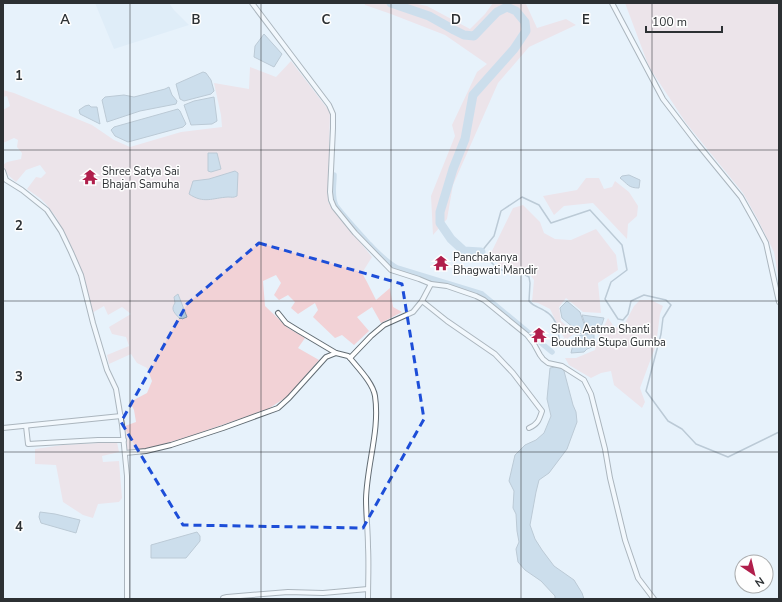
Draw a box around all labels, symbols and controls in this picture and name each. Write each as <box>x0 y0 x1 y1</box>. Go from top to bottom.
scale bar <box>646 8 722 34</box>
text: A <box>60 11 70 29</box>
text: B <box>192 11 201 29</box>
text: C <box>322 11 331 29</box>
text: D <box>451 11 461 29</box>
text: E <box>582 11 590 29</box>
text: 100 m <box>652 14 687 30</box>
text: 1 <box>15 67 23 85</box>
place label: Shree Satya Sai Bhajan Samuha <box>102 164 179 192</box>
temple icon: Shree Satya Sai Bhajan Samuha <box>81 168 99 186</box>
text: 2 <box>15 217 23 235</box>
place label: Panchakanya Bhagwati Mandir <box>453 250 538 278</box>
temple icon: Panchakanya Bhagwati Mandir <box>432 254 450 272</box>
place label: Shree Aatma Shanti Boudhha Stupa Gumba <box>551 322 666 350</box>
temple icon: Shree Aatma Shanti Boudhha Stupa Gumba <box>530 326 548 344</box>
text: 3 <box>15 368 23 386</box>
text: 4 <box>15 518 23 536</box>
north arrow <box>734 554 774 594</box>
text: N <box>752 573 767 590</box>

